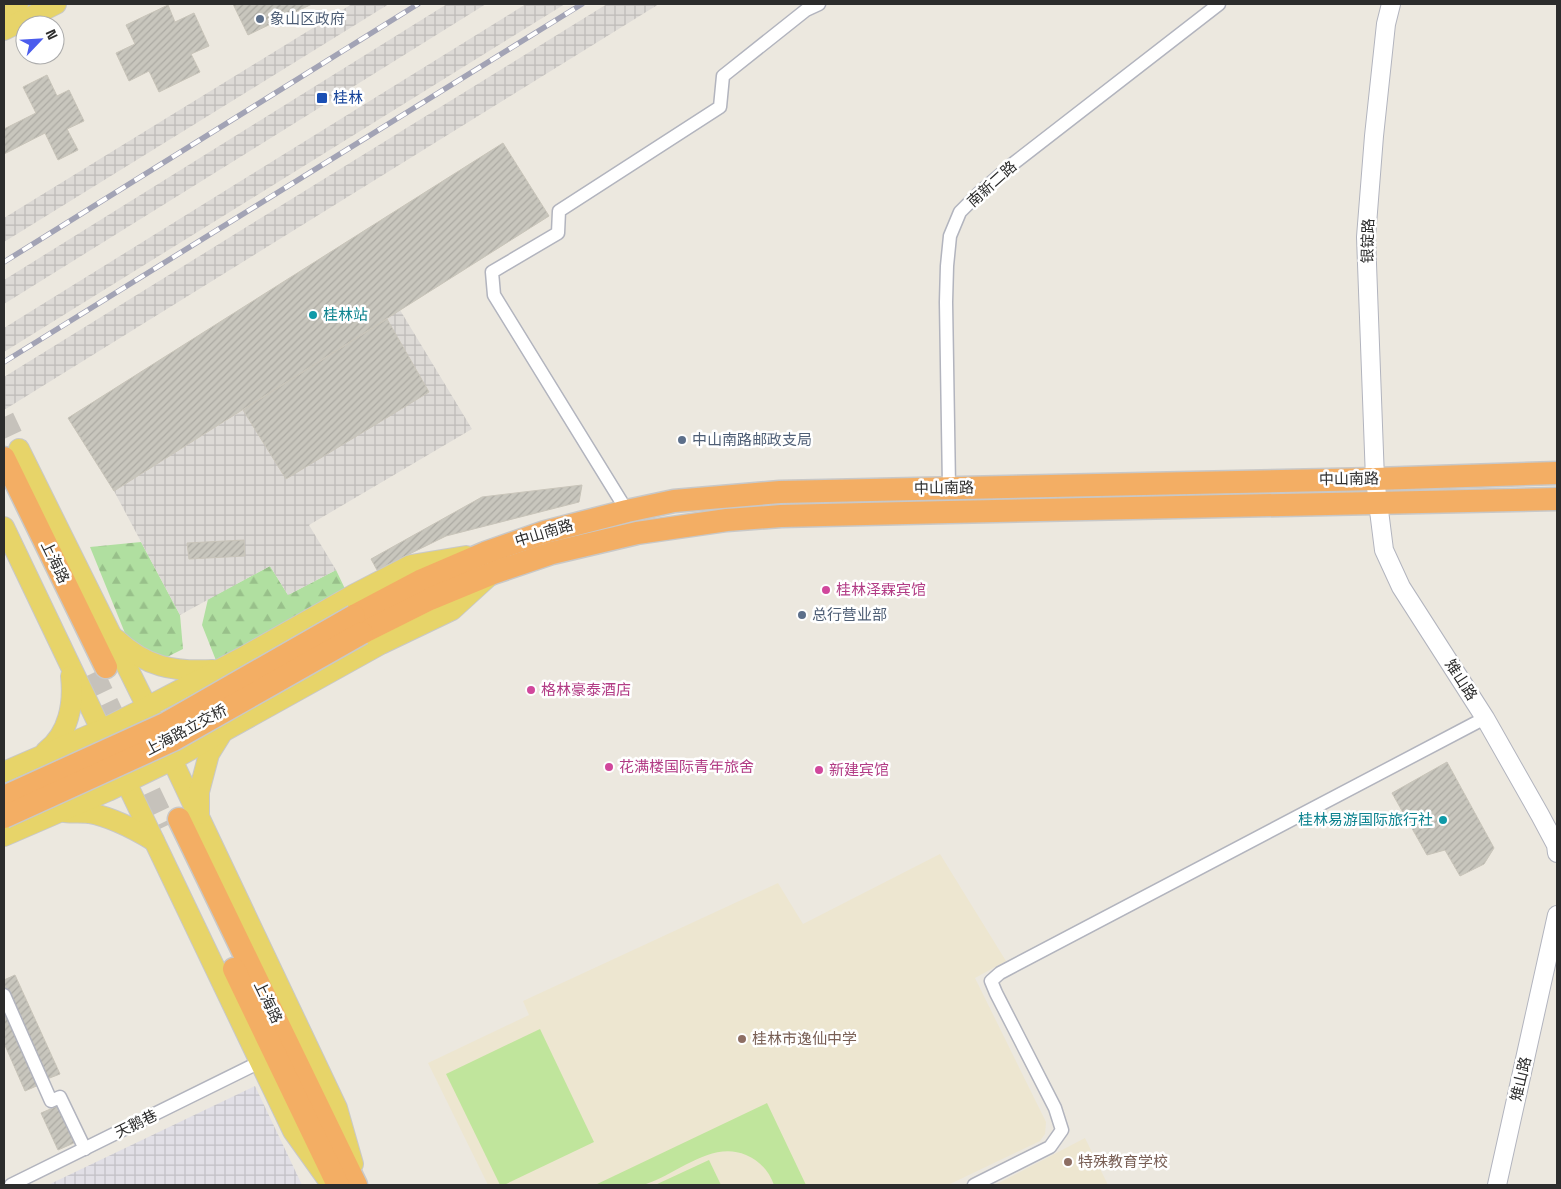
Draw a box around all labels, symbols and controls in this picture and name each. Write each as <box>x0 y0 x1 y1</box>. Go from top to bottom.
place label: 象山区政府 <box>270 9 345 28</box>
marker: 象山区政府 <box>254 13 266 25</box>
north arrow <box>15 15 65 65</box>
text: N <box>42 26 62 43</box>
place label: 桂林 <box>333 88 363 107</box>
marker: 桂林 <box>315 91 329 105</box>
street label: 南新二路 <box>963 156 1020 211</box>
street label: 银锭路 <box>1358 218 1377 264</box>
place label: 桂林站 <box>323 305 368 324</box>
marker: 桂林站 <box>307 309 319 321</box>
place label: 中山南路邮政支局 <box>692 430 812 449</box>
marker: 中山南路邮政支局 <box>676 434 688 446</box>
street label: 中山南路 <box>1319 468 1379 489</box>
street label: 中山南路 <box>914 477 974 498</box>
street label: 中山南路 <box>512 515 575 550</box>
street label: 上海路 <box>37 537 74 586</box>
place label: 桂林泽霖宾馆 <box>836 580 926 599</box>
marker: 桂林泽霖宾馆 <box>820 584 832 596</box>
place label: 总行营业部 <box>812 605 887 624</box>
marker: 总行营业部 <box>796 609 808 621</box>
street label: 雉山路 <box>1441 656 1482 704</box>
place label: 格林豪泰酒店 <box>541 680 631 699</box>
marker: 格林豪泰酒店 <box>525 684 537 696</box>
street label: 上海路立交桥 <box>142 700 230 759</box>
place label: 花满楼国际青年旅舍 <box>619 757 754 776</box>
place label: 新建宾馆 <box>829 760 889 779</box>
marker: 花满楼国际青年旅舍 <box>603 761 615 773</box>
marker: 新建宾馆 <box>813 764 825 776</box>
place label: 桂林易游国际旅行社 <box>1298 810 1433 829</box>
marker: 桂林易游国际旅行社 <box>1437 814 1449 826</box>
street label: 上海路 <box>250 977 287 1026</box>
place label: 桂林市逸仙中学 <box>752 1029 857 1048</box>
marker: 桂林市逸仙中学 <box>736 1033 748 1045</box>
street label: 雉山路 <box>1506 1055 1535 1103</box>
street label: 天鹅巷 <box>111 1105 160 1142</box>
place label: 特殊教育学校 <box>1078 1152 1168 1171</box>
marker: 特殊教育学校 <box>1062 1156 1074 1168</box>

